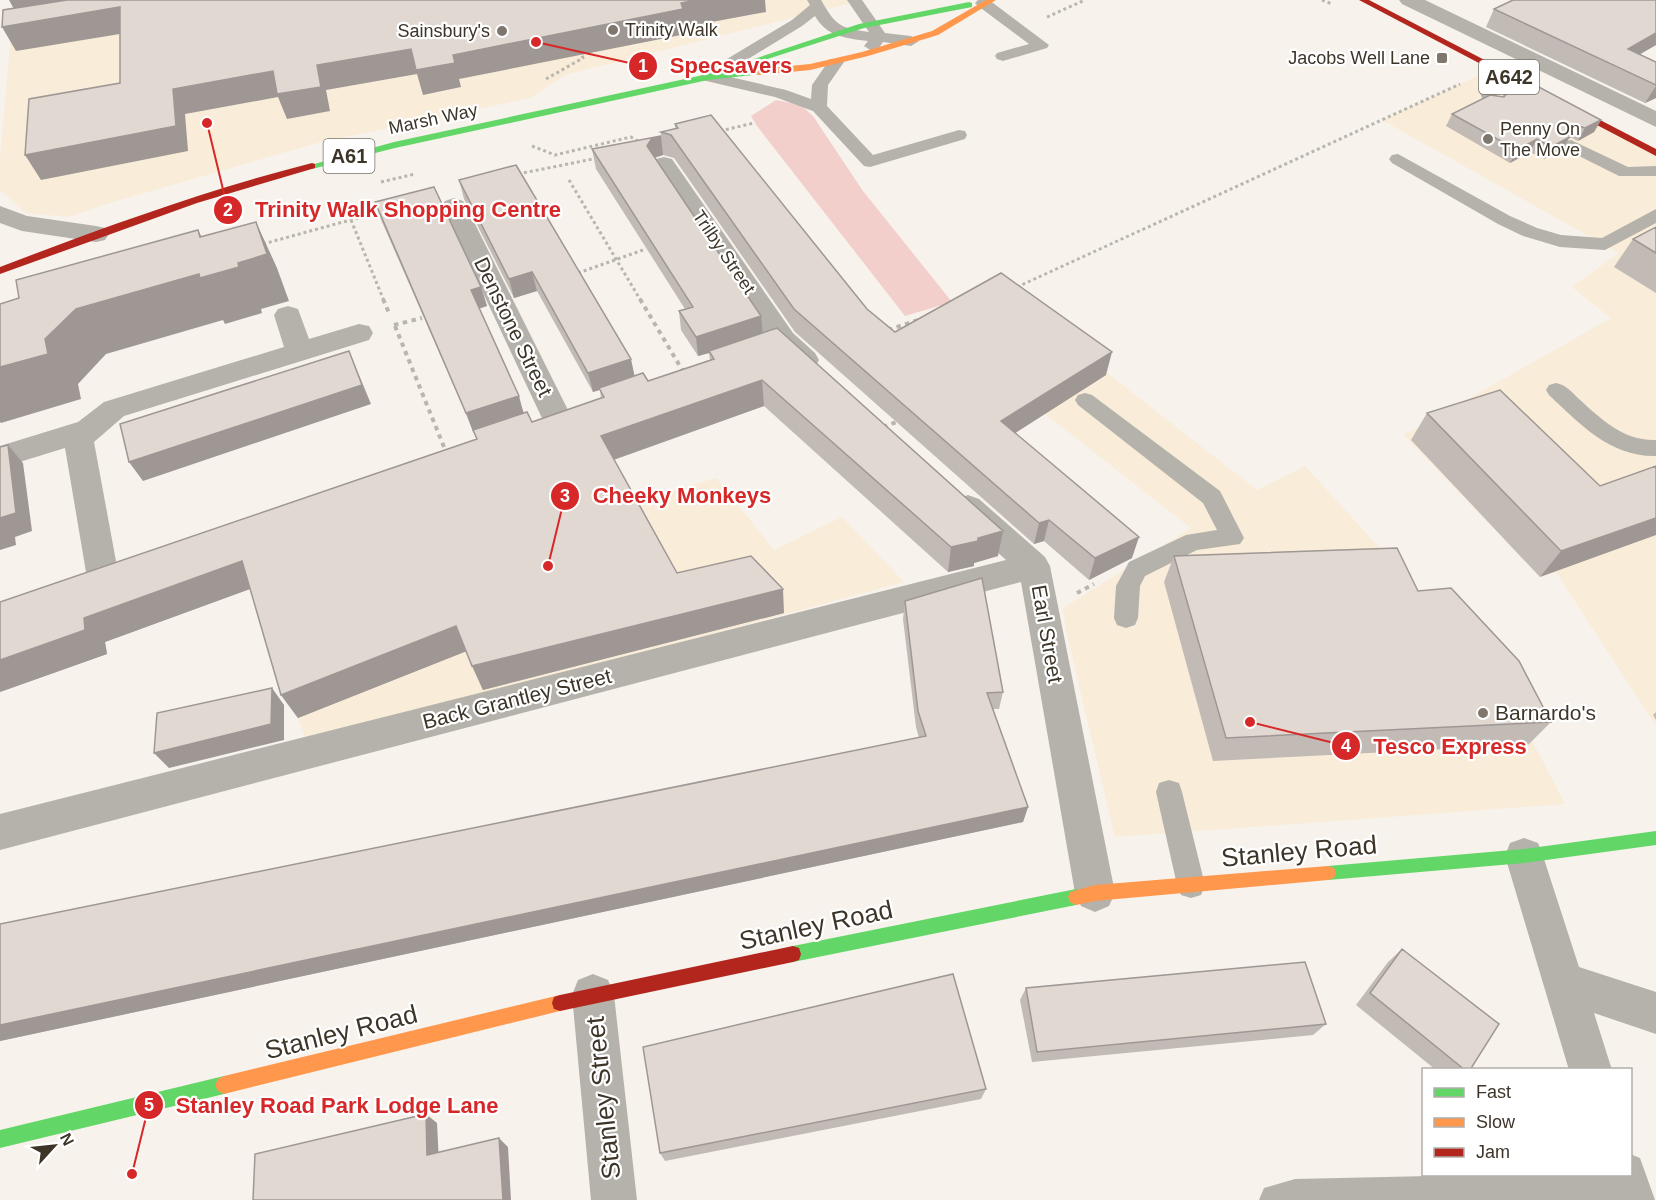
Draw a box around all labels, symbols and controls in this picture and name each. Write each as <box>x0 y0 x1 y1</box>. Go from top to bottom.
place label: Trinity Walk <box>625 20 719 40</box>
place label: Sainsbury's <box>398 21 490 41</box>
marker: Trinity Walk <box>606 23 620 37</box>
marker: Sainsbury's <box>495 24 509 38</box>
callout: Specsavers <box>628 46 804 86</box>
place label: Jacobs Well Lane <box>1288 48 1430 68</box>
marker: Jacobs Well Lane <box>1435 51 1449 65</box>
text: Specsavers <box>670 53 792 78</box>
text: 1 <box>638 56 648 76</box>
road number: A642 <box>1479 60 1539 94</box>
street label: Marsh Way <box>387 100 479 138</box>
place label: Penny On The Move <box>1500 119 1580 160</box>
marker: Penny On The Move <box>1481 132 1495 146</box>
road number: A61 <box>324 139 374 173</box>
callout: Trinity Walk Shopping Centre <box>213 190 573 230</box>
text: Trinity Walk Shopping Centre <box>255 197 561 222</box>
text: 2 <box>223 200 233 220</box>
street label: Trilby Street <box>689 206 759 298</box>
street label: Denstone Street <box>470 254 557 400</box>
callout: Cheeky Monkeys <box>550 476 783 516</box>
text: Cheeky Monkeys <box>593 483 771 508</box>
text: 3 <box>560 486 570 506</box>
street label: Earl Street <box>1028 583 1067 685</box>
street label: Back Grantley Street <box>420 664 614 733</box>
place label: Barnardo's <box>1495 701 1596 724</box>
marker: Barnardo's <box>1476 706 1490 720</box>
callout: Tesco Express <box>1331 726 1539 766</box>
text: Tesco Express <box>1373 734 1527 759</box>
text: 4 <box>1341 736 1351 756</box>
street label: Stanley Road <box>1220 829 1378 873</box>
street label: Stanley Road <box>737 894 895 956</box>
street label: Stanley Road <box>262 999 420 1065</box>
street label: Stanley Street <box>579 1014 626 1181</box>
legend <box>1422 1068 1632 1176</box>
text: Fast <box>1476 1082 1511 1102</box>
callout: Stanley Road Park Lodge Lane <box>134 1085 511 1125</box>
text: Stanley Road Park Lodge Lane <box>176 1093 498 1118</box>
text: 5 <box>144 1095 154 1115</box>
text: Slow <box>1476 1112 1516 1132</box>
north arrow <box>24 1116 84 1176</box>
text: N <box>57 1130 77 1148</box>
text: Jam <box>1476 1142 1510 1162</box>

